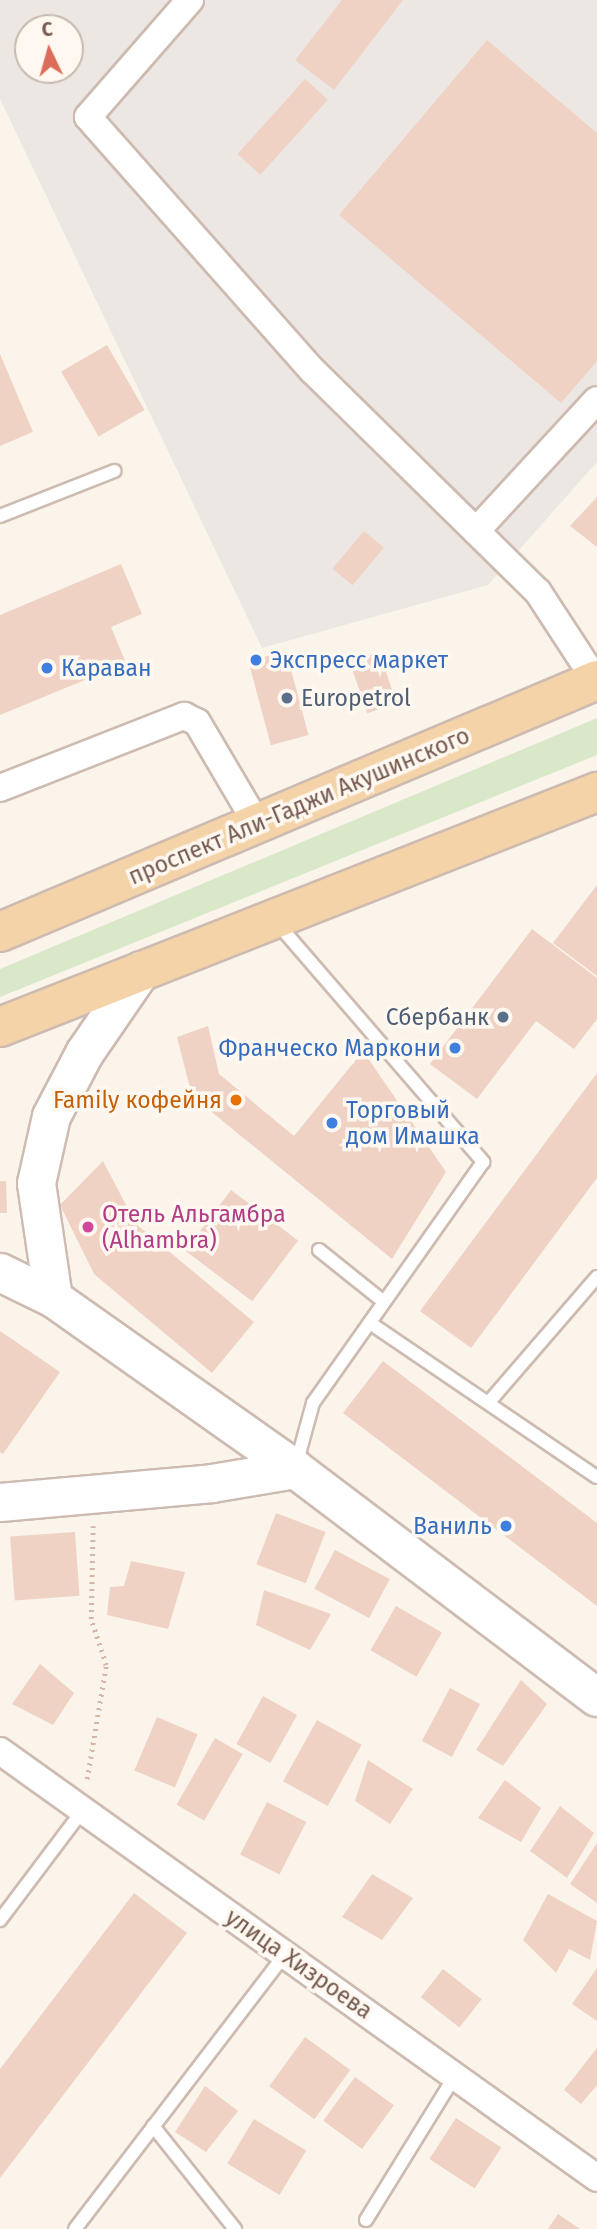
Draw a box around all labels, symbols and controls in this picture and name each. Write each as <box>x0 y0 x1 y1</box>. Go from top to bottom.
north arrow <box>14 14 84 84</box>
text: С <box>41 18 54 42</box>
place label: Экспресс маркет <box>270 646 448 674</box>
marker: Экспресс маркет <box>248 652 264 668</box>
place label: Караван <box>61 654 152 682</box>
marker: Караван <box>39 660 55 676</box>
place label: Europetrol <box>301 684 411 712</box>
marker: Europetrol <box>279 690 295 706</box>
street label: проспект Али-Гаджи Акушинского <box>124 721 474 891</box>
place label: Сбербанк <box>386 1003 489 1031</box>
marker: Сбербанк <box>495 1009 511 1025</box>
place label: Франческо Маркони <box>218 1034 441 1062</box>
marker: Франческо Маркони <box>447 1040 463 1056</box>
place label: Family кофейня <box>53 1086 222 1114</box>
marker: Family кофейня <box>228 1092 244 1108</box>
place label: Торговый дом Имашка <box>346 1096 480 1150</box>
marker: Торговый дом Имашка <box>324 1115 340 1131</box>
place label: Отель Альгамбра (Alhambra) <box>102 1200 286 1254</box>
marker: Отель Альгамбра (Alhambra) <box>80 1219 96 1235</box>
place label: Ваниль <box>413 1512 492 1540</box>
marker: Ваниль <box>498 1518 514 1534</box>
street label: улица Хизроева <box>220 1903 378 2025</box>

